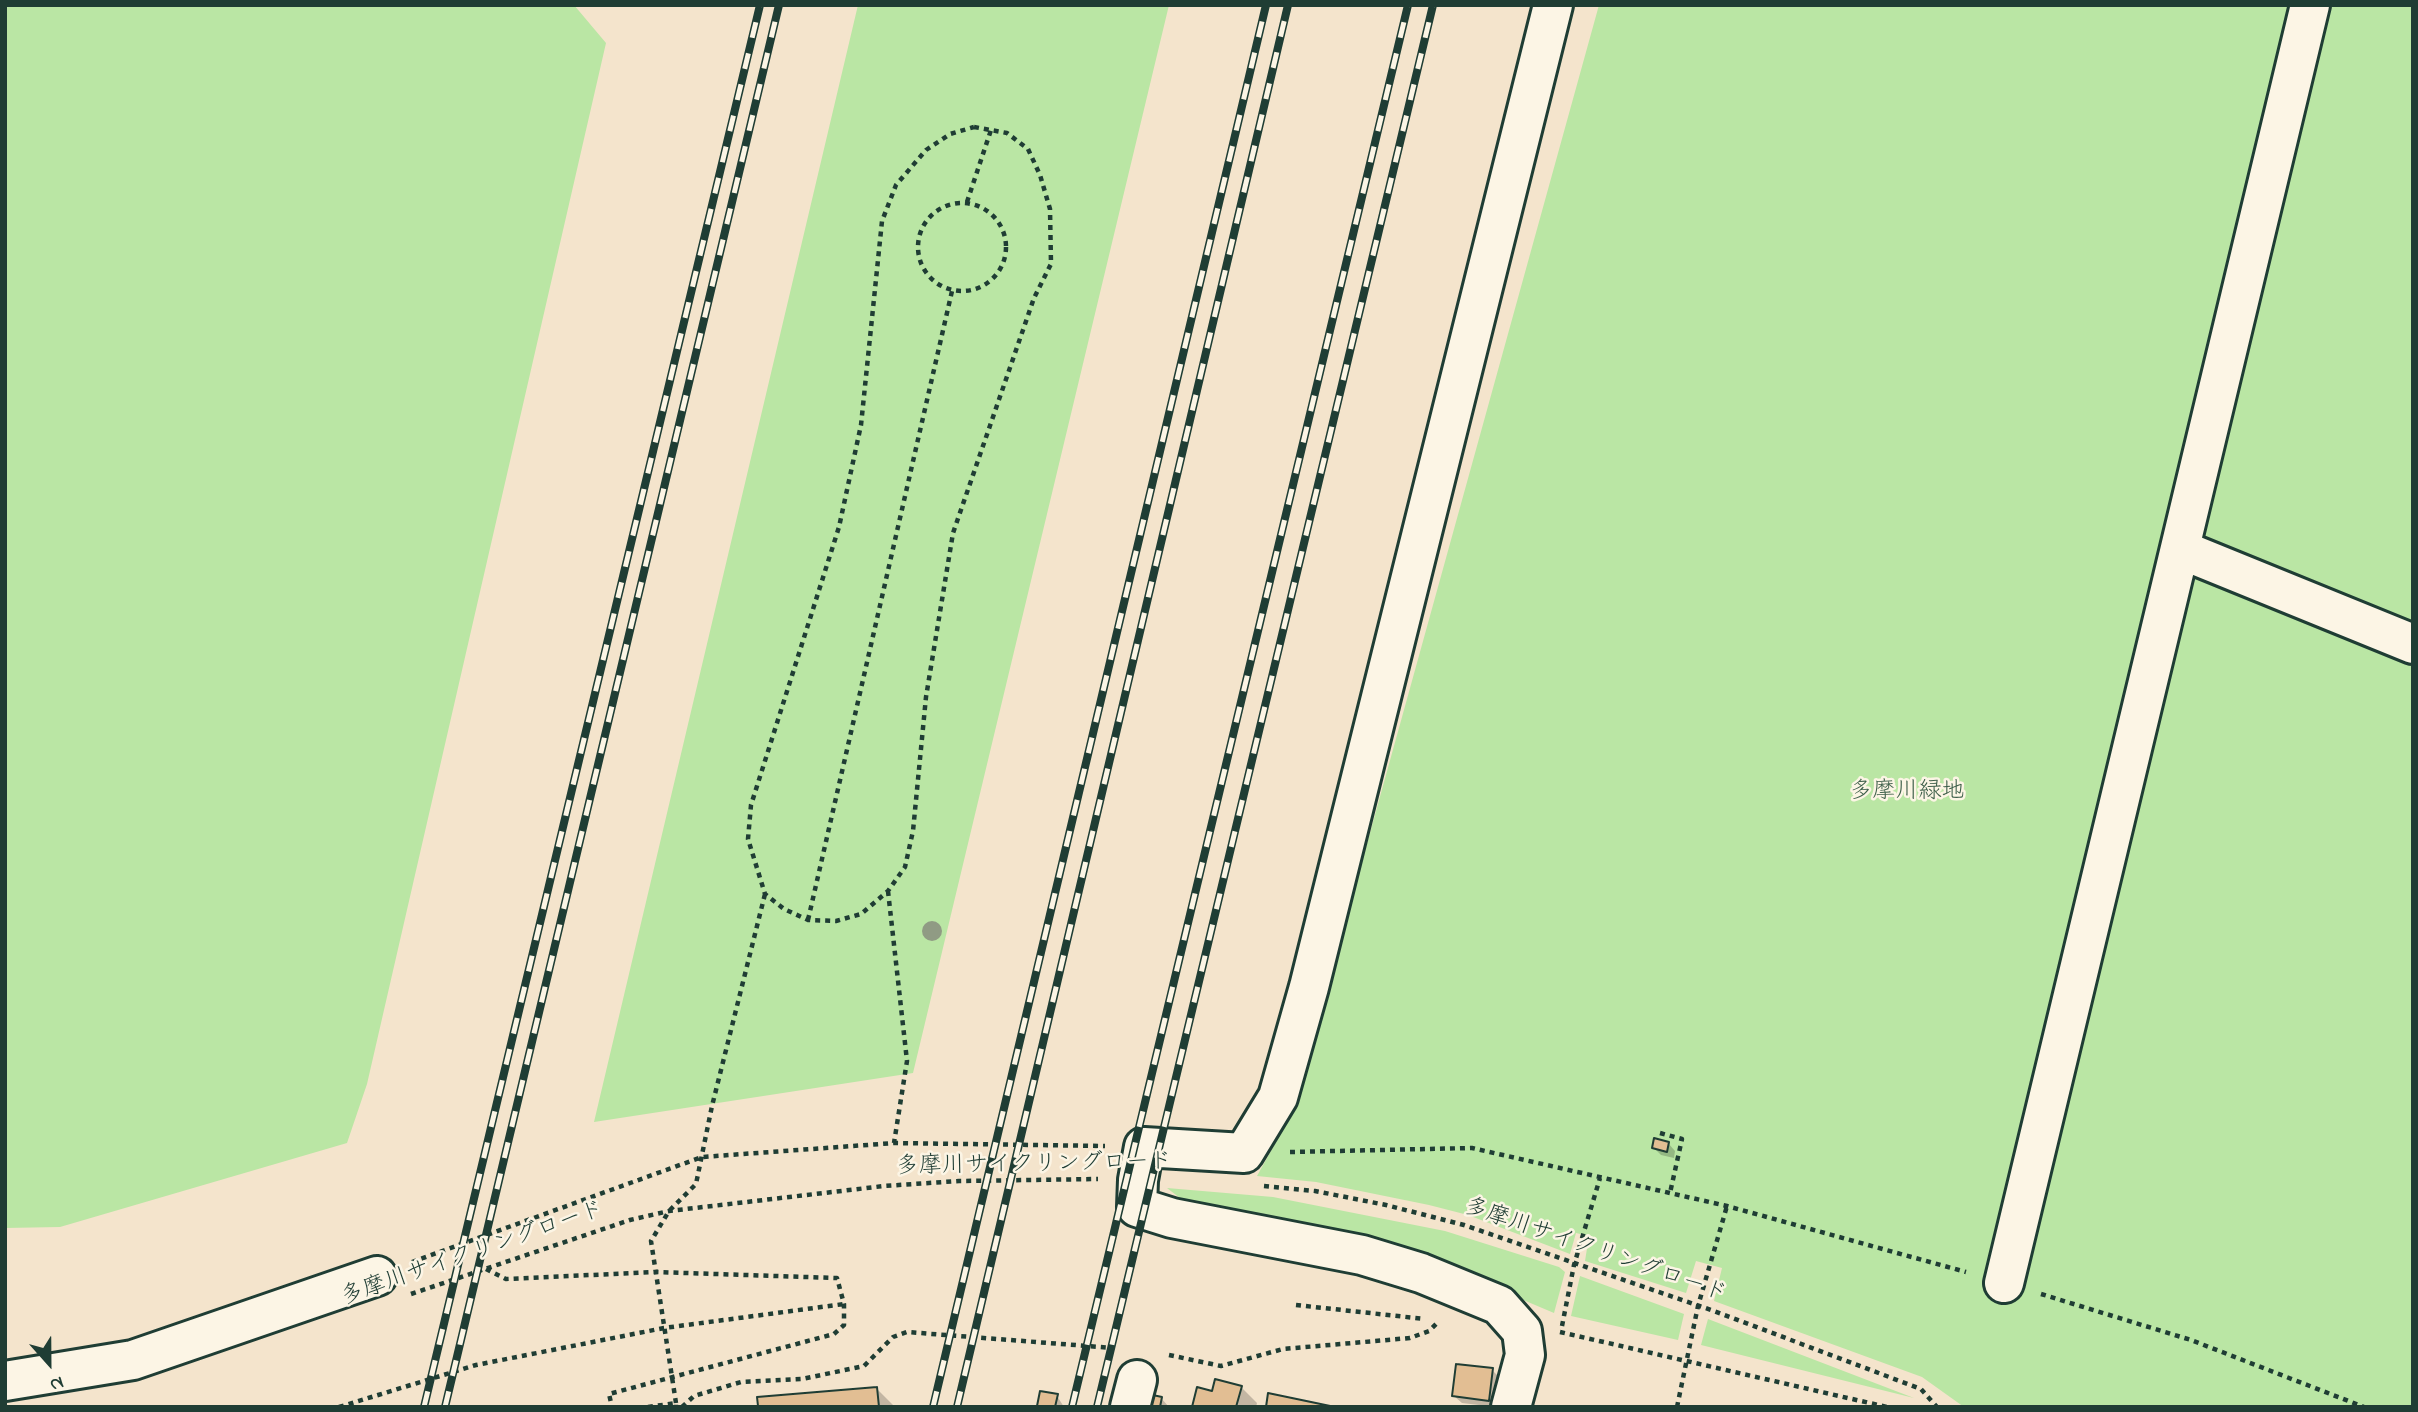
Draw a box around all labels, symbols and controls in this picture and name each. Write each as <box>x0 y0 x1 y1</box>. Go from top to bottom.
park label: 多摩川緑地 <box>1850 779 1964 807</box>
street label: 多摩川サイクリングロード <box>896 1150 1172 1182</box>
street label: 多摩川サイクリングロード <box>1460 1194 1730 1310</box>
street label: 多摩川サイクリングロード <box>338 1197 608 1313</box>
north arrow <box>14 1328 84 1398</box>
text: N <box>46 1368 68 1398</box>

